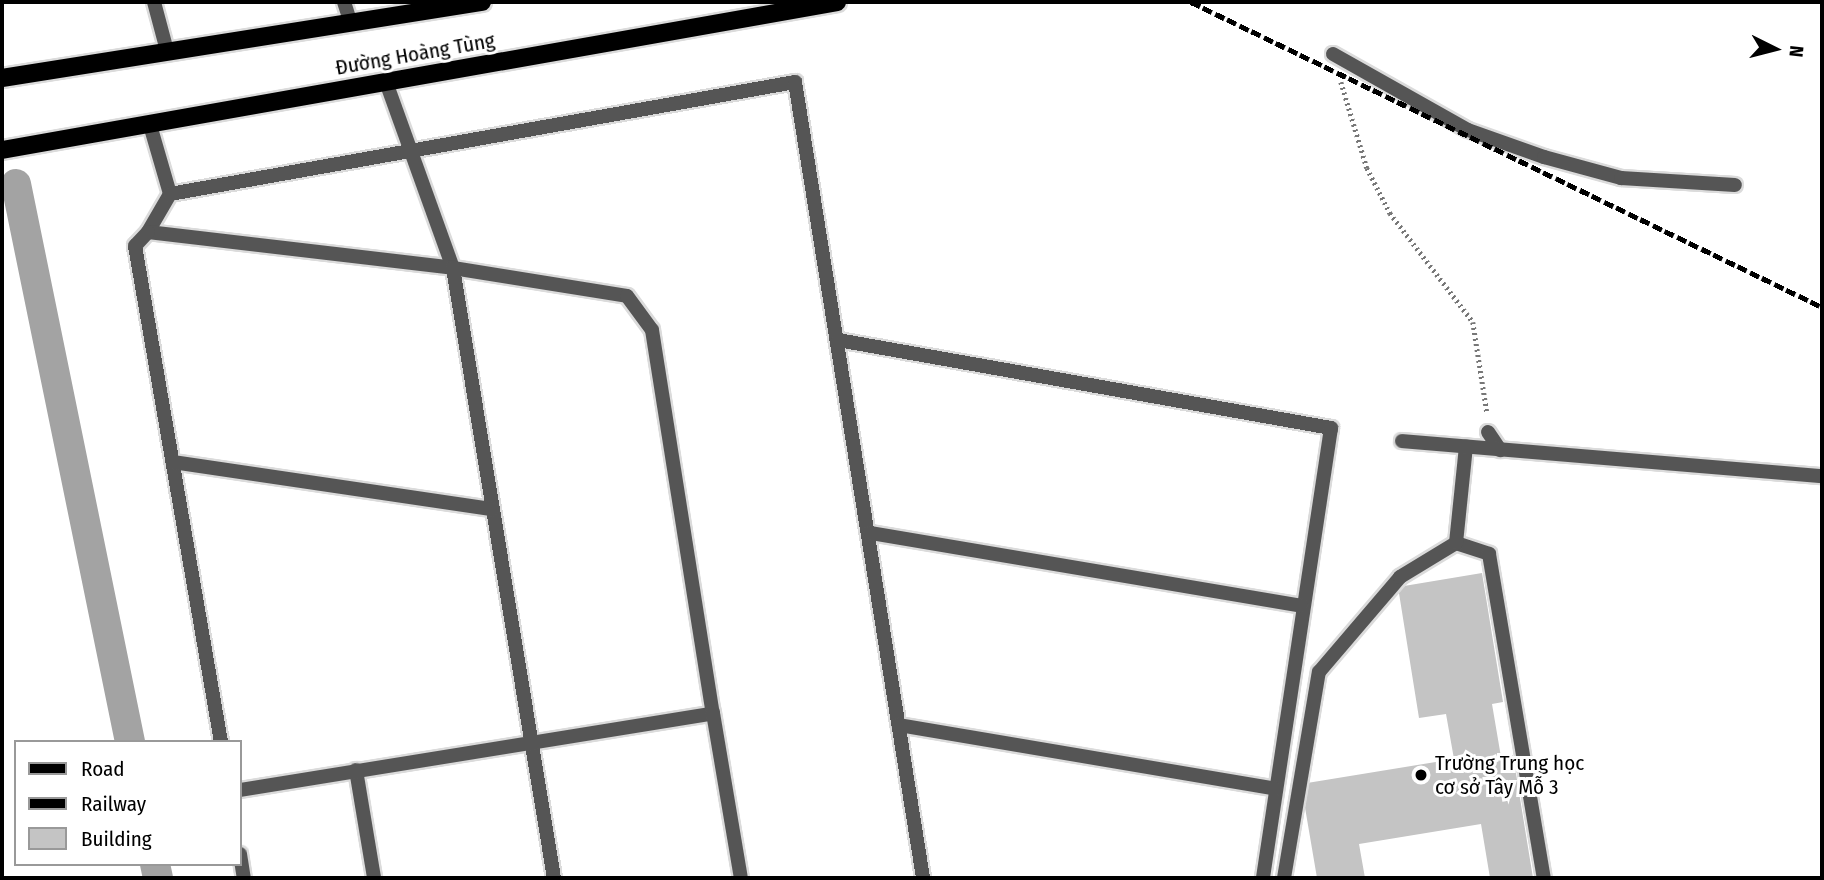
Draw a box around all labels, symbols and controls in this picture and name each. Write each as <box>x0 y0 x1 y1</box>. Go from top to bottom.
north arrow <box>1740 14 1810 84</box>
street label: Đường Hoàng Tùng <box>333 28 497 80</box>
text: N <box>1784 44 1808 58</box>
legend <box>14 740 242 866</box>
place label: Trường Trung học cơ sở Tây Mỗ 3 <box>1435 750 1584 800</box>
text: Road <box>81 756 125 782</box>
marker: Trường Trung học cơ sở Tây Mỗ 3 <box>1413 767 1429 783</box>
text: Railway <box>81 791 146 817</box>
text: Building <box>81 826 152 852</box>

